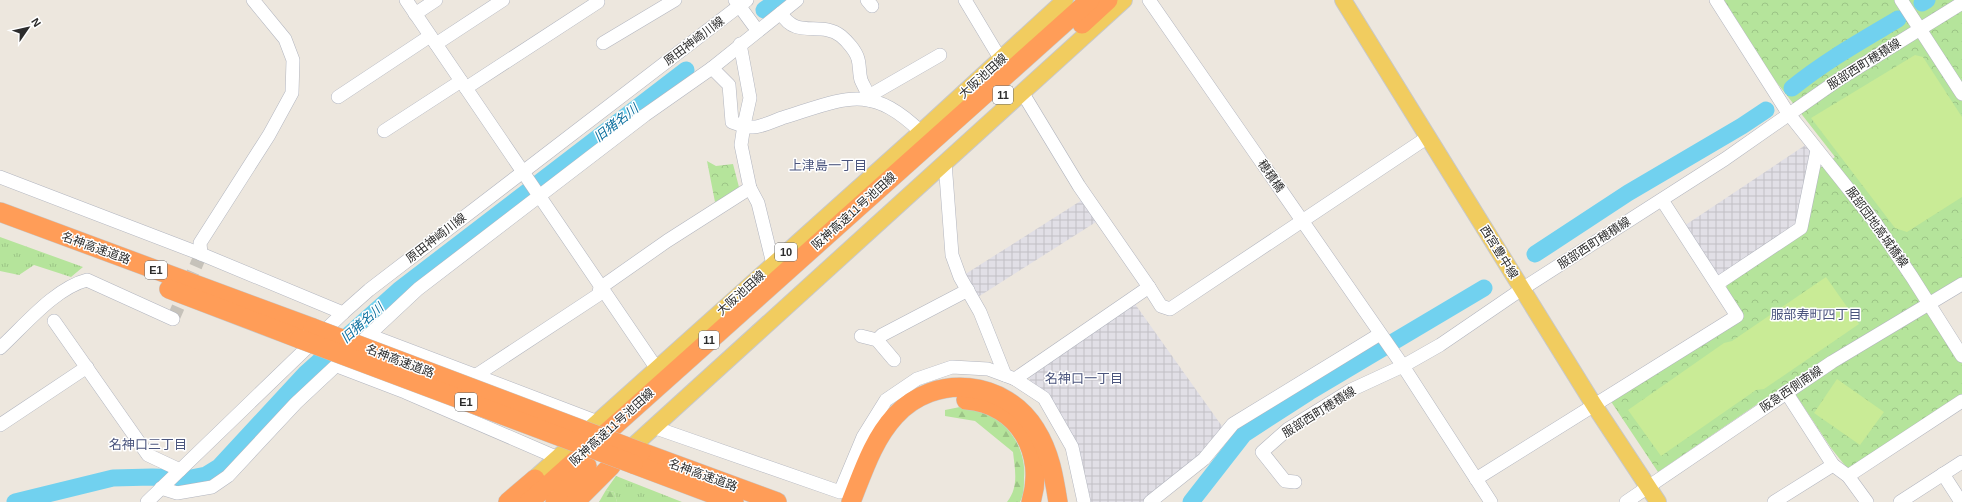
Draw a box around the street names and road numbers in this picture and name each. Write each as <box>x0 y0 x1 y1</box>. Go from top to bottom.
street label: 原田神崎川線 <box>661 14 727 68</box>
street label: 服部西町穂積線 <box>1825 36 1903 92</box>
street label: 大阪池田線 <box>956 51 1010 101</box>
road number: 11 <box>993 86 1013 104</box>
street label: 穂積橋 <box>1255 157 1287 195</box>
street label: 阪神高速11号池田線 <box>809 170 899 252</box>
street label: 服部団地高城橋線 <box>1843 184 1911 270</box>
street label: 原田神崎川線 <box>403 210 469 266</box>
street label: 服部西町穂積線 <box>1555 214 1633 272</box>
street label: 西宮豊中線 <box>1477 223 1521 281</box>
street label: 名神高速道路 <box>60 229 132 267</box>
road number: 10 <box>775 243 797 261</box>
road number: E1 <box>145 261 167 279</box>
street label: 大阪池田線 <box>714 268 768 318</box>
road number: 11 <box>699 331 719 349</box>
street label: 名神高速道路 <box>364 342 436 380</box>
street label: 阪急西側南線 <box>1757 363 1825 415</box>
street label: 服部西町穂積線 <box>1280 384 1358 440</box>
street label: 阪神高速11号池田線 <box>567 386 657 468</box>
road number: E1 <box>455 393 477 411</box>
street label: 名神高速道路 <box>667 456 739 494</box>

